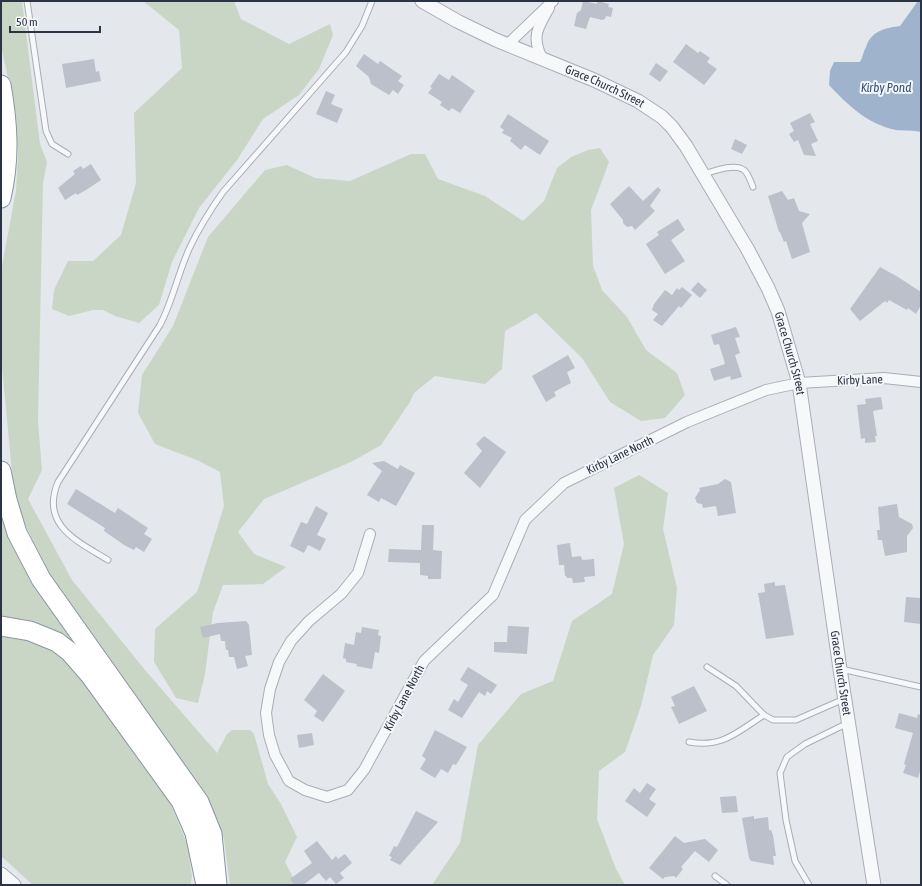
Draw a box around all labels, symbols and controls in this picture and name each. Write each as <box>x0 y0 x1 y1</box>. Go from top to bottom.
scale bar <box>10 8 100 34</box>
text: 50 m <box>16 15 38 29</box>
street label: Grace Church Street <box>563 62 648 111</box>
water label: Kirby Pond <box>861 80 911 95</box>
street label: Grace Church Street <box>772 310 808 396</box>
street label: Kirby Lane <box>837 372 883 388</box>
street label: Kirby Lane North <box>584 433 656 477</box>
street label: Grace Church Street <box>828 630 854 717</box>
street label: Kirby Lane North <box>381 663 427 733</box>

